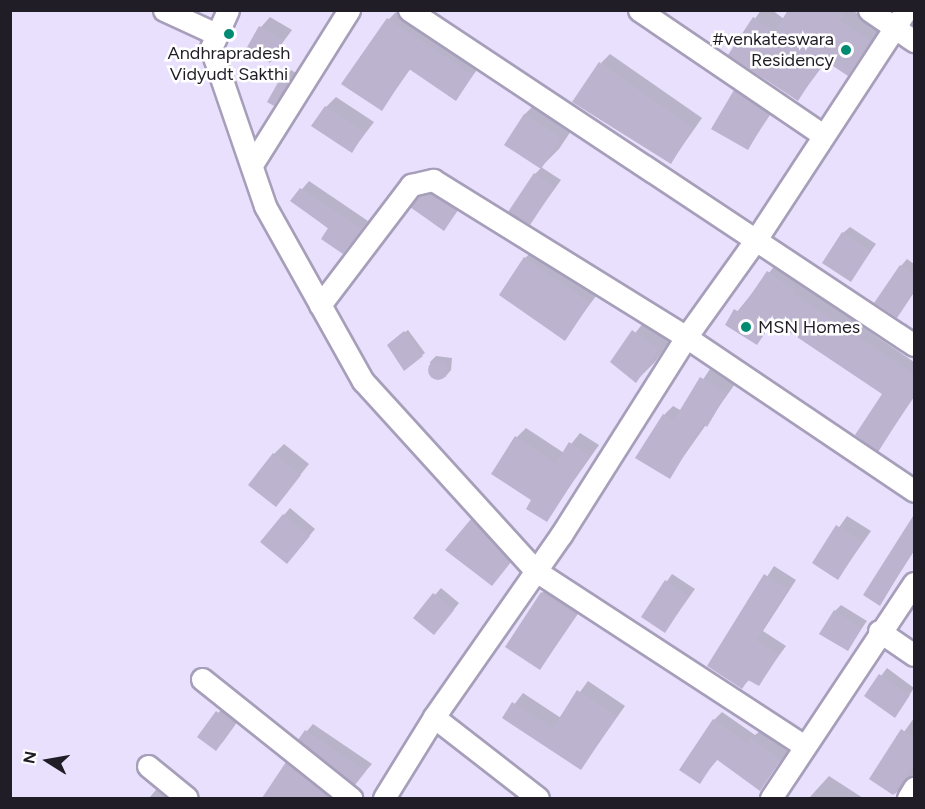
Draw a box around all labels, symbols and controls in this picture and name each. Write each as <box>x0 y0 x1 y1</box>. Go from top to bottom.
marker: Andhrapradesh Vidyudt Sakthi <box>222 27 236 41</box>
place label: #venkateswara Residency <box>713 29 834 72</box>
place label: Andhrapradesh Vidyudt Sakthi <box>168 43 290 86</box>
marker: #venkateswara Residency <box>839 43 853 57</box>
place label: MSN Homes <box>758 316 860 338</box>
marker: MSN Homes <box>739 320 753 334</box>
north arrow <box>18 731 78 791</box>
text: N <box>19 750 40 765</box>

